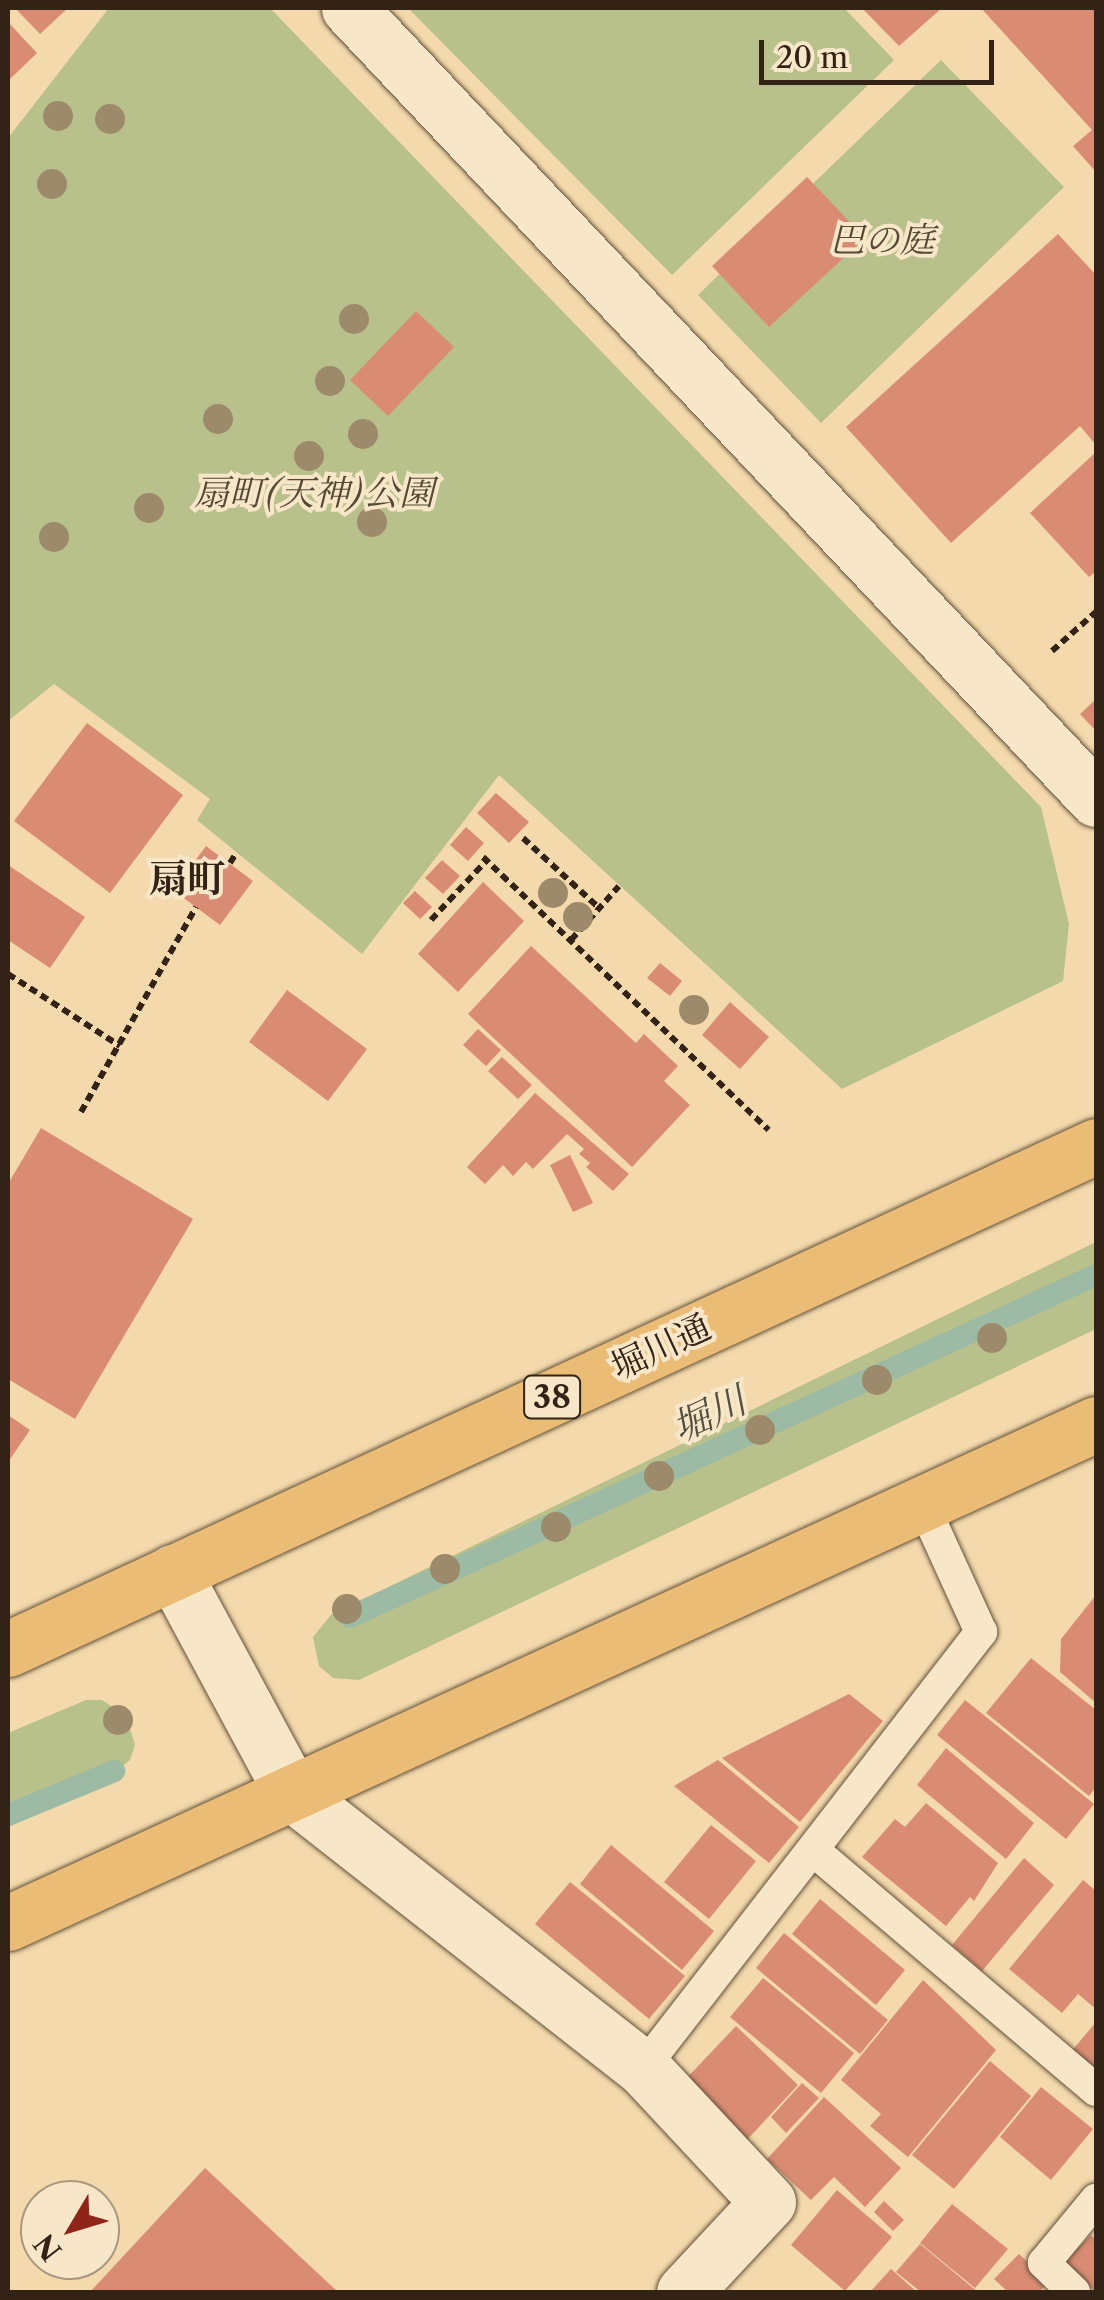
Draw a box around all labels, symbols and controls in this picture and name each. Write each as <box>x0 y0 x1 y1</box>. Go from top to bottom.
scale bar <box>764 20 999 82</box>
text: 20 m <box>776 39 848 76</box>
park label: 巴の庭 <box>830 219 934 261</box>
park label: 扇町(天神)公園 <box>194 472 434 514</box>
district label: 扇町 <box>149 856 225 902</box>
street label: 堀川通 <box>605 1306 717 1388</box>
road number: 38 <box>522 1370 582 1424</box>
water label: 堀川 <box>665 1377 753 1451</box>
north arrow <box>20 2180 120 2280</box>
text: N <box>27 2227 69 2267</box>

